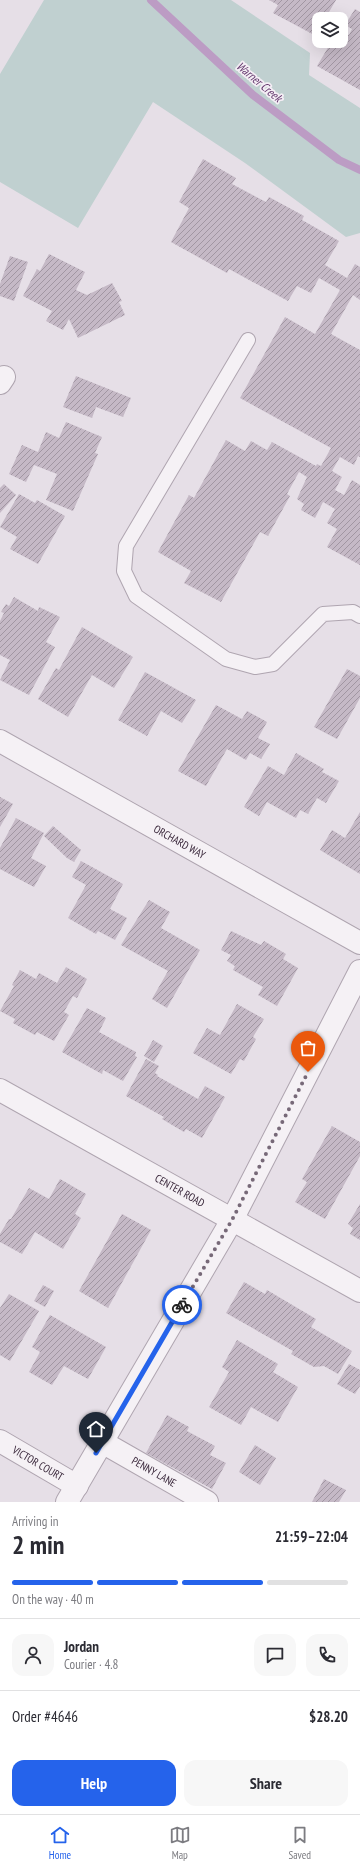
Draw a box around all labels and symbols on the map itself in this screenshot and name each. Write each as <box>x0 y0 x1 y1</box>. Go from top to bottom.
water label: Warner Creek <box>233 58 286 106</box>
street label: ORCHARD WAY <box>151 822 208 862</box>
pin <box>291 1031 325 1072</box>
street label: CENTER ROAD <box>153 1171 207 1210</box>
courier <box>162 1285 202 1325</box>
pin <box>79 1412 113 1453</box>
street label: VICTOR COURT <box>9 1442 66 1484</box>
street label: PENNY LANE <box>129 1453 179 1490</box>

